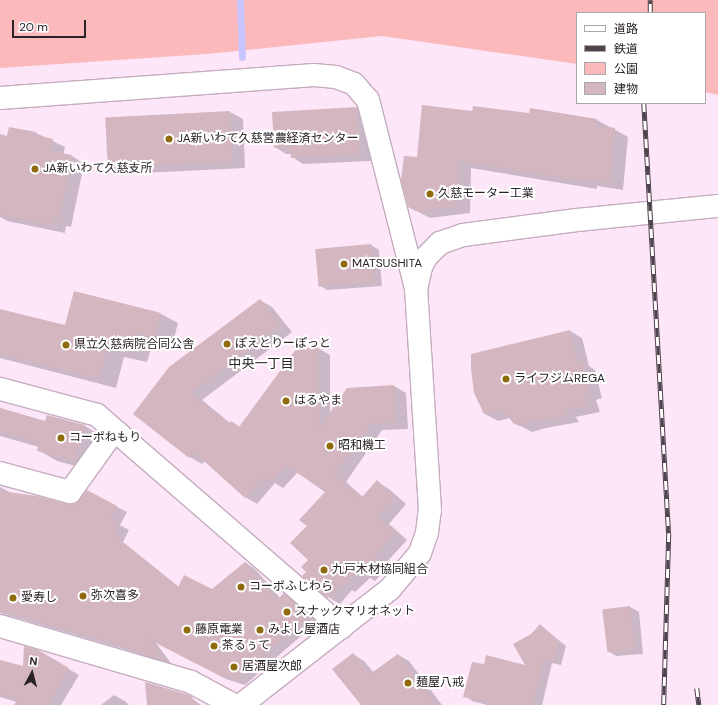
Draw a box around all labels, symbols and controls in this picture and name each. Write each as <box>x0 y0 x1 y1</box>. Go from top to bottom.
scale bar <box>14 12 88 38</box>
legend <box>576 12 706 104</box>
text: 20 m <box>19 19 48 35</box>
text: 道路 <box>614 21 638 37</box>
text: 鉄道 <box>614 41 638 57</box>
text: 公園 <box>614 61 638 77</box>
text: 建物 <box>614 81 638 97</box>
place label: JA新いわて久慈営農経済センター <box>177 132 359 146</box>
marker: JA新いわて久慈営農経済センター <box>164 134 174 144</box>
place label: JA新いわて久慈支所 <box>43 162 153 176</box>
marker: JA新いわて久慈支所 <box>30 164 40 174</box>
place label: 久慈モーター工業 <box>438 187 534 201</box>
marker: 久慈モーター工業 <box>425 189 435 199</box>
place label: MATSUSHITA <box>352 257 422 271</box>
marker: MATSUSHITA <box>339 259 349 269</box>
place label: ぽえとりーぽっと <box>235 337 331 351</box>
place label: 県立久慈病院合同公舎 <box>74 338 194 352</box>
marker: ぽえとりーぽっと <box>222 339 232 349</box>
marker: 県立久慈病院合同公舎 <box>61 340 71 350</box>
district label: 中央一丁目 <box>229 356 293 372</box>
place label: ライフジムREGA <box>514 372 605 386</box>
marker: ライフジムREGA <box>501 374 511 384</box>
place label: はるやま <box>294 394 342 408</box>
marker: はるやま <box>281 396 291 406</box>
place label: コーポねもり <box>69 431 141 445</box>
marker: コーポねもり <box>56 433 66 443</box>
place label: 昭和機工 <box>338 439 386 453</box>
marker: 昭和機工 <box>325 441 335 451</box>
place label: 九戸木材協同組合 <box>332 563 428 577</box>
marker: 九戸木材協同組合 <box>319 565 329 575</box>
place label: コーポふじわら <box>249 580 333 594</box>
marker: コーポふじわら <box>236 582 246 592</box>
place label: 弥次喜多 <box>91 589 139 603</box>
place label: 愛寿し <box>21 591 57 605</box>
marker: 弥次喜多 <box>78 591 88 601</box>
marker: 愛寿し <box>8 593 18 603</box>
place label: スナックマリオネット <box>295 605 415 619</box>
marker: スナックマリオネット <box>282 607 292 617</box>
place label: 藤原電業 <box>195 623 243 637</box>
place label: みよし屋酒店 <box>268 623 340 637</box>
marker: 藤原電業 <box>182 625 192 635</box>
marker: みよし屋酒店 <box>255 625 265 635</box>
place label: 茶るぅて <box>222 639 270 653</box>
marker: 茶るぅて <box>209 641 219 651</box>
north arrow <box>12 653 52 693</box>
text: N <box>29 654 38 669</box>
place label: 居酒屋次郎 <box>242 660 302 674</box>
marker: 居酒屋次郎 <box>229 662 239 672</box>
place label: 麺屋八戒 <box>416 676 464 690</box>
marker: 麺屋八戒 <box>403 678 413 688</box>

